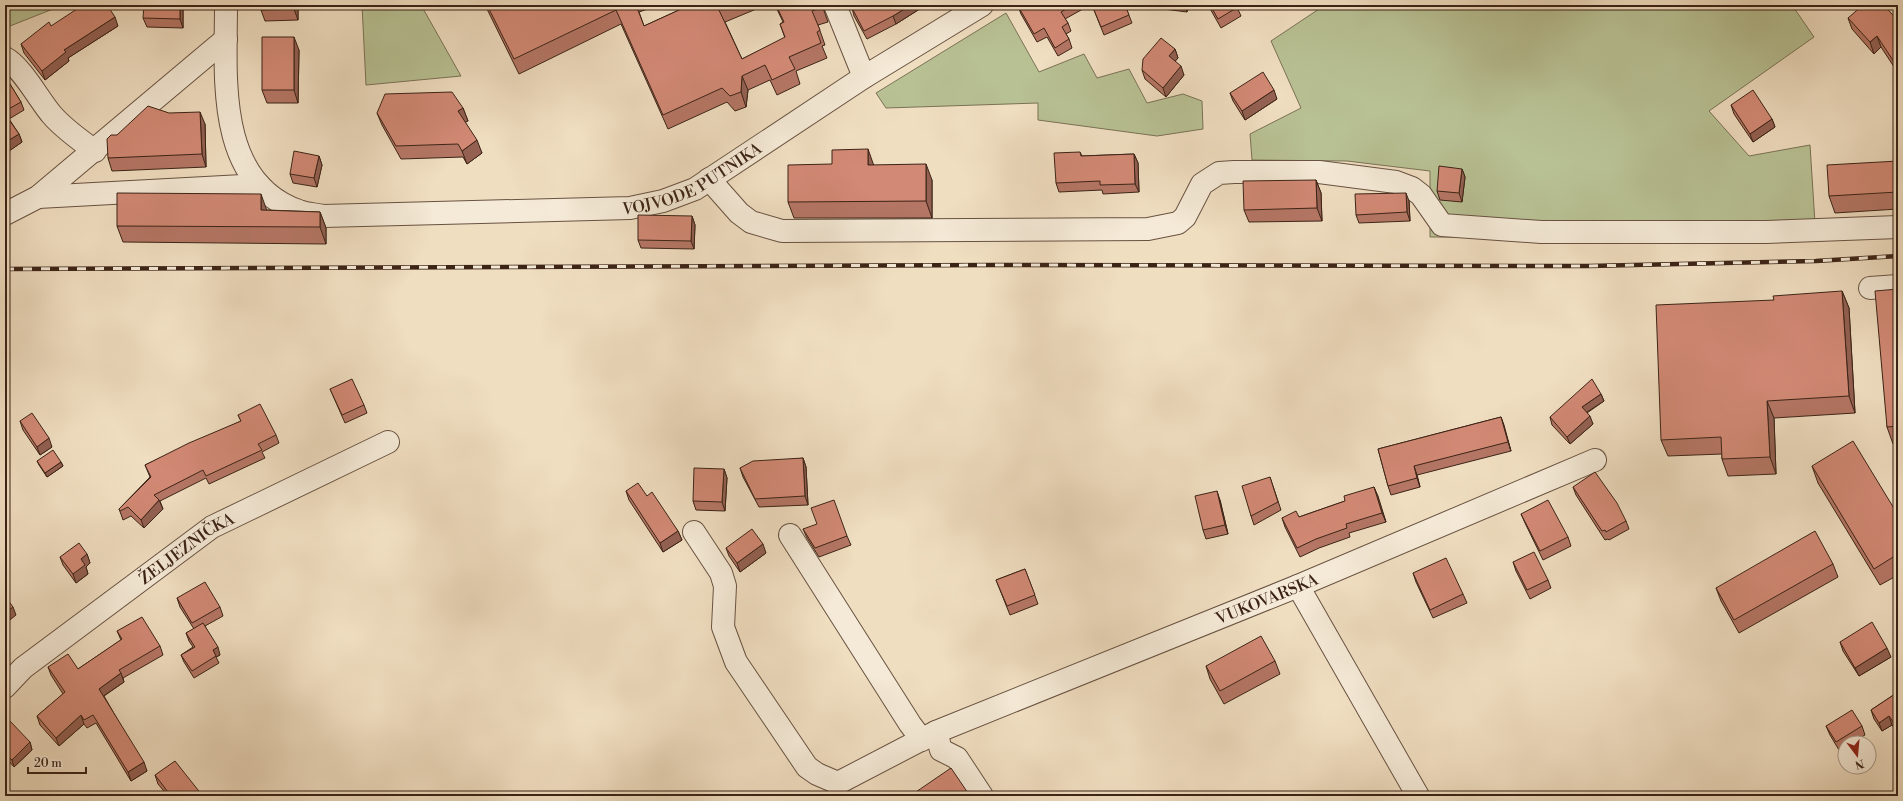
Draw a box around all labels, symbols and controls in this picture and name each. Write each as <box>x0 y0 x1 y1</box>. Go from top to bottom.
street label: VOJVODE PUTNIKA <box>621 138 767 219</box>
street label: ŽELJEZNIČKA <box>134 508 238 589</box>
street label: VUKOVARSKA <box>1212 569 1322 629</box>
north arrow <box>1837 735 1877 775</box>
scale bar <box>28 749 86 775</box>
text: 20 m <box>34 756 62 771</box>
text: N <box>1853 756 1866 772</box>

